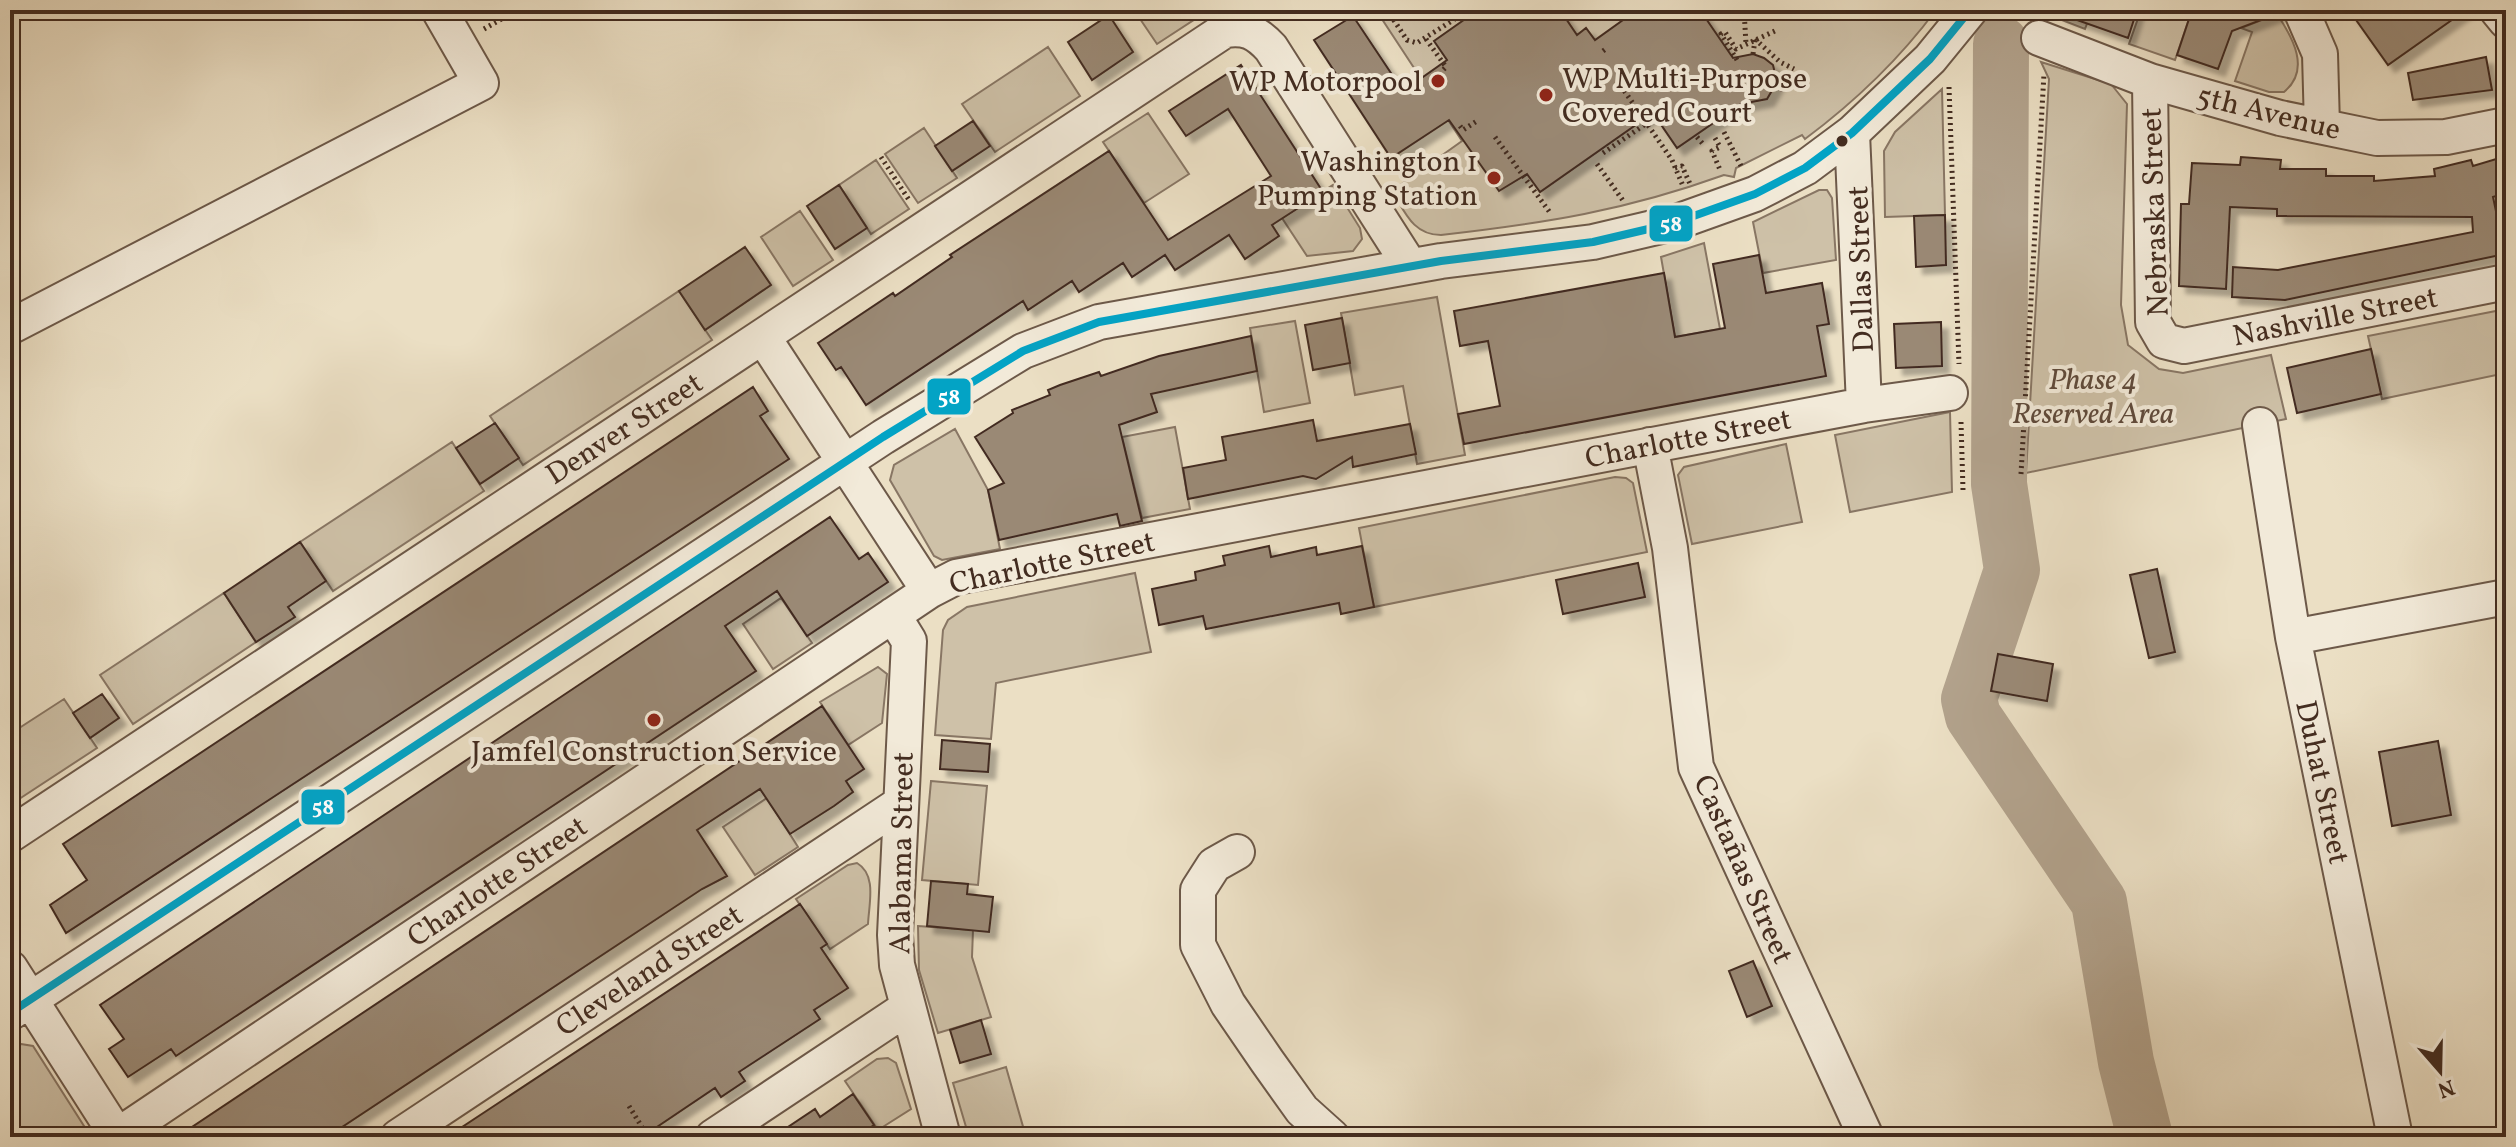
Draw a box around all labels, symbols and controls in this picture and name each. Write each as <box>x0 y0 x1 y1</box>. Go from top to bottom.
place label: WP Multi-Purpose Covered Court <box>1562 59 1807 135</box>
place label: WP Motorpool <box>1229 62 1422 104</box>
marker: WP Motorpool <box>1429 72 1447 90</box>
street label: 5th Avenue <box>2192 76 2345 152</box>
marker: WP Multi-Purpose Covered Court <box>1537 86 1555 104</box>
street label: Nebraska Street <box>2131 107 2181 317</box>
unlabelled marker <box>1834 133 1850 149</box>
place label: Washington 1 Pumping Station <box>1257 142 1478 218</box>
marker: Washington 1 Pumping Station <box>1485 169 1503 187</box>
street label: Dallas Street <box>1838 185 1886 353</box>
line badge: 58 <box>1648 204 1694 243</box>
text: 58 <box>1660 210 1682 241</box>
street label: Nashville Street <box>2229 277 2442 358</box>
park label: Phase 4 Reserved Area <box>2012 360 2174 436</box>
street label: Denver Street <box>538 363 712 496</box>
line badge: 58 <box>926 377 972 416</box>
text: 58 <box>938 383 960 414</box>
street label: Charlotte Street <box>1582 399 1795 481</box>
street label: Charlotte Street <box>946 522 1159 606</box>
street label: Duhat Street <box>2283 697 2359 868</box>
marker: Jamfel Construction Service <box>645 711 663 729</box>
place label: Jamfel Construction Service <box>471 732 837 774</box>
street label: Alabama Street <box>880 751 926 955</box>
street label: Castañas Street <box>1682 768 1803 971</box>
line badge: 58 <box>300 788 346 826</box>
text: 58 <box>312 793 334 824</box>
street label: Charlotte Street <box>400 807 597 959</box>
street label: Cleveland Street <box>548 895 752 1048</box>
north arrow <box>2400 1031 2480 1111</box>
text: N <box>2433 1070 2459 1105</box>

